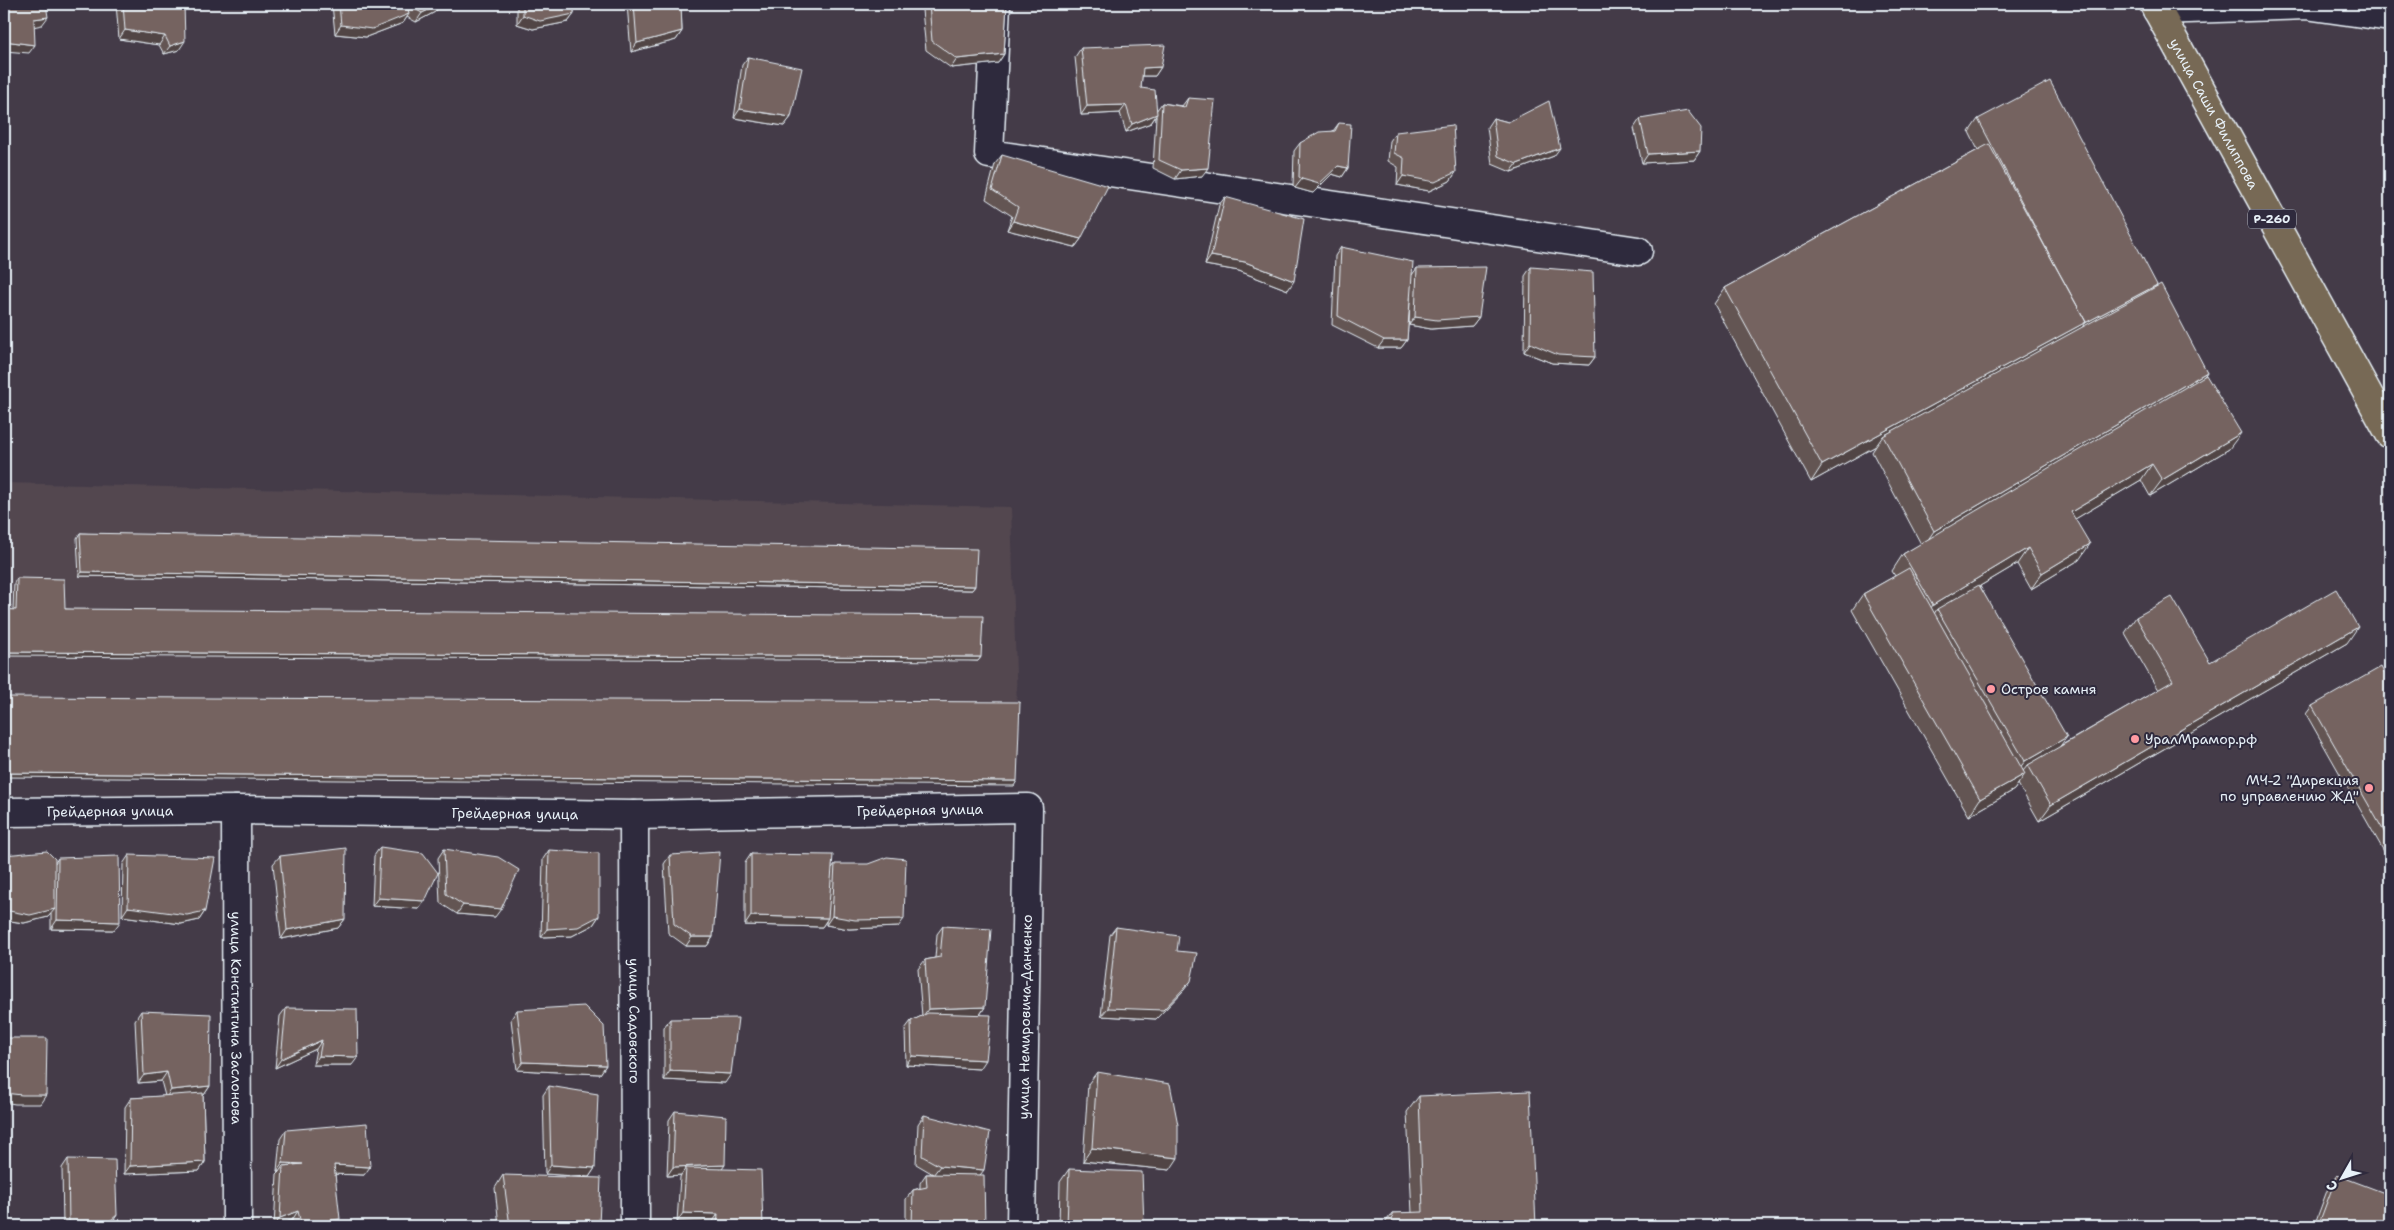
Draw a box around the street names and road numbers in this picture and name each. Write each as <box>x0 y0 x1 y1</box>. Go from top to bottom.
street label: улица Саши Филиппова <box>2165 35 2263 192</box>
road number: Р-260 <box>2248 210 2296 228</box>
street label: Грейдерная улица <box>856 800 984 820</box>
street label: Грейдерная улица <box>47 802 174 821</box>
street label: Грейдерная улица <box>452 804 579 823</box>
street label: улица Константина Заслонова <box>227 911 246 1125</box>
street label: улица Немировича-Данченко <box>1014 914 1036 1120</box>
street label: улица Садовского <box>625 958 644 1084</box>

